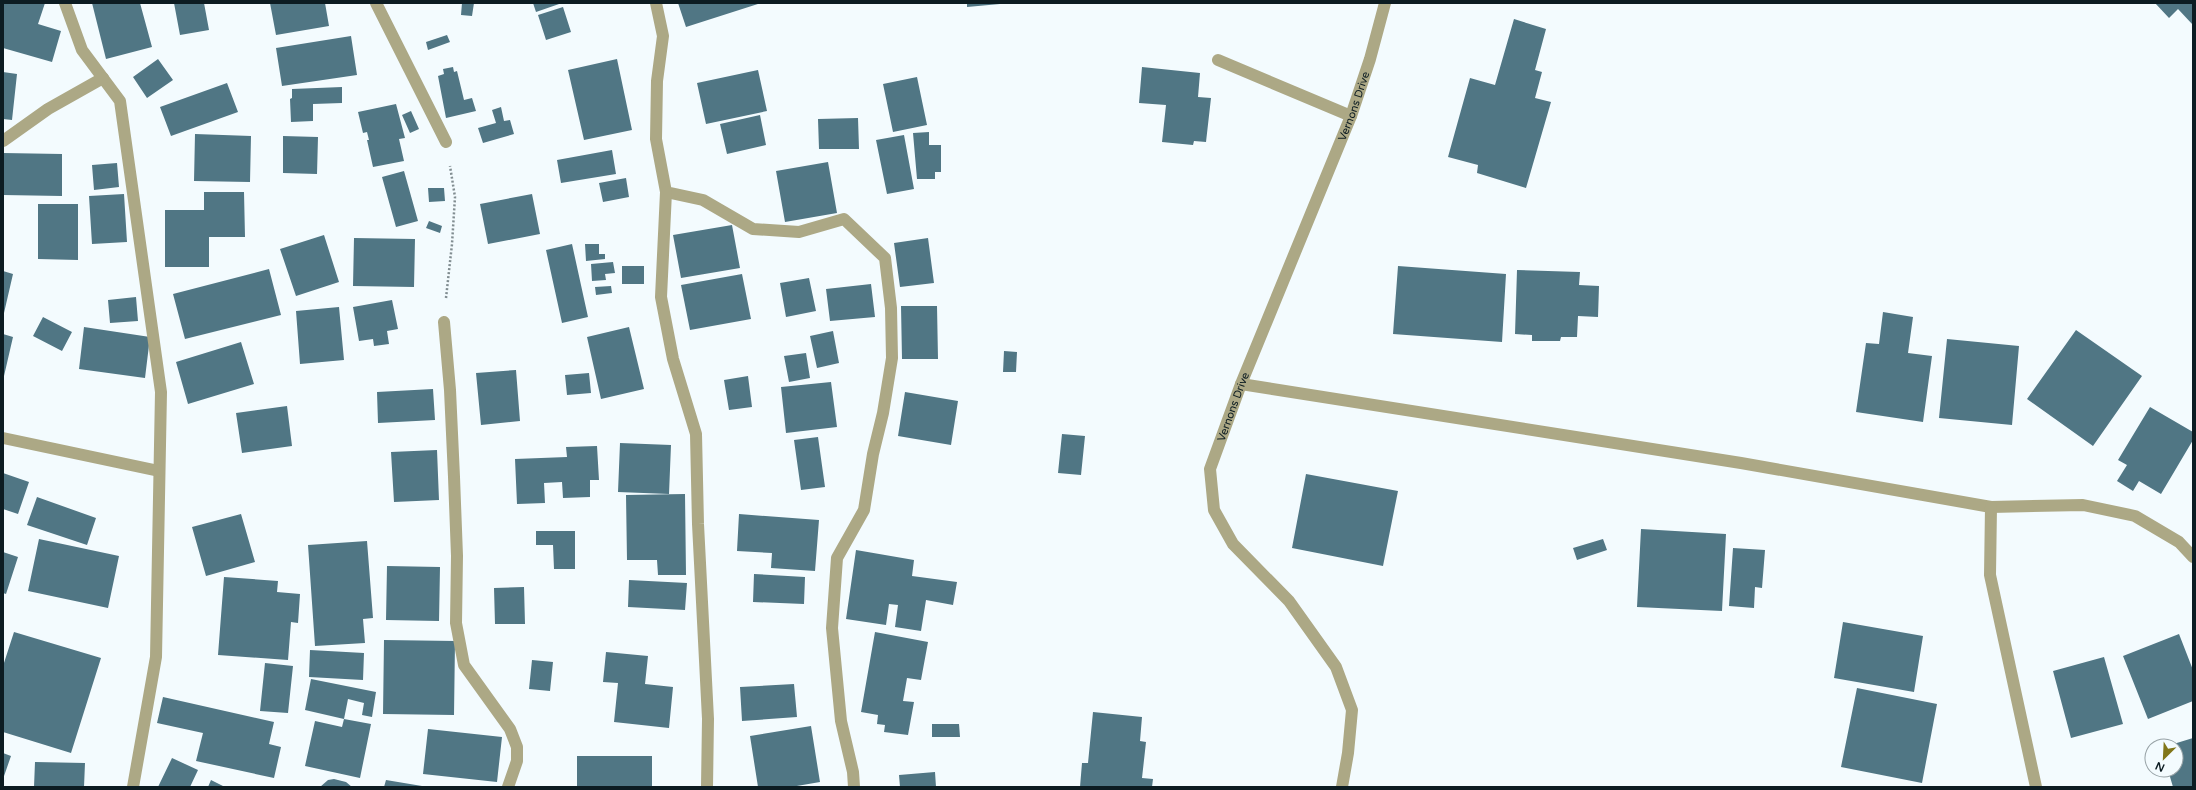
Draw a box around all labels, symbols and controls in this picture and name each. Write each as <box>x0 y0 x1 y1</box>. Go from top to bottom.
street label: Vernons Drive <box>1335 70 1372 143</box>
street label: Vernons Drive <box>1215 370 1252 443</box>
north arrow <box>2144 738 2184 778</box>
text: N <box>2153 759 2167 774</box>

